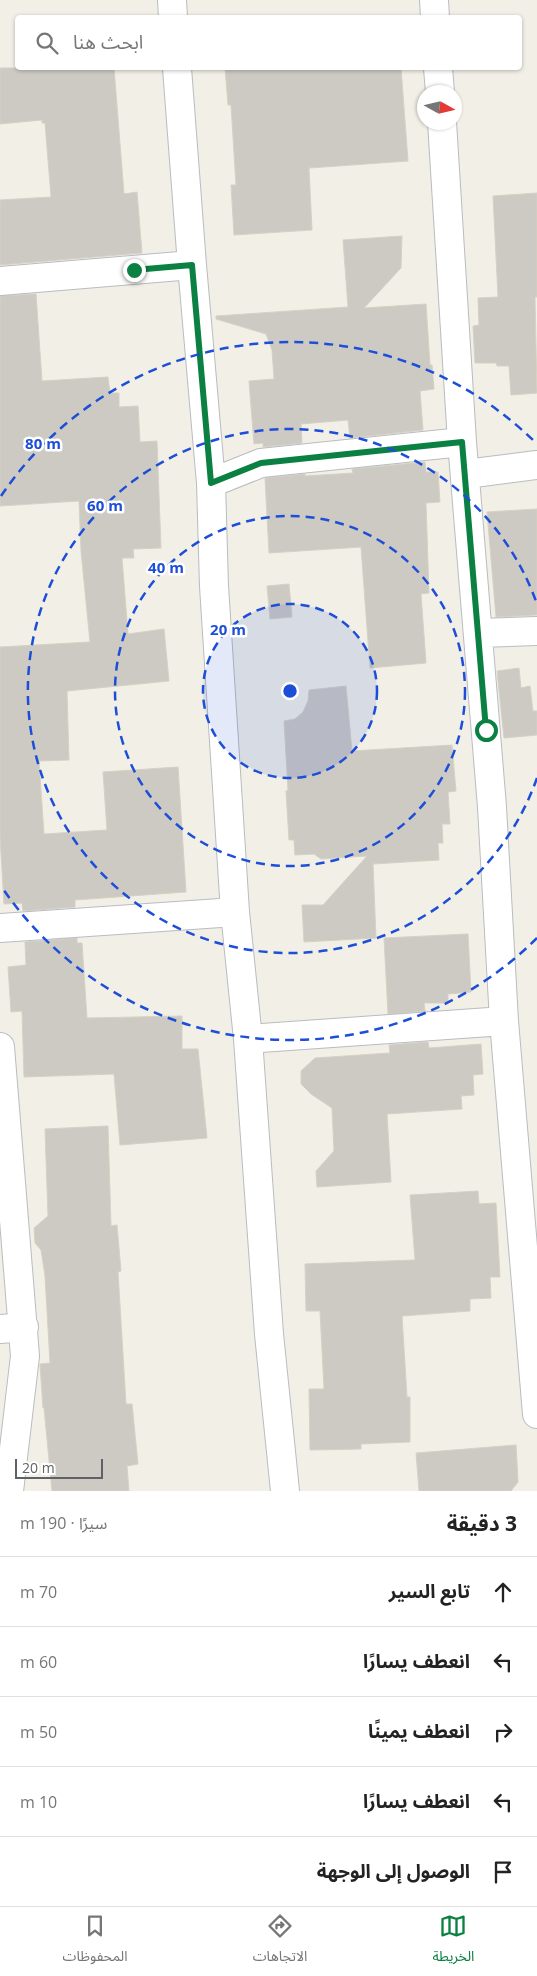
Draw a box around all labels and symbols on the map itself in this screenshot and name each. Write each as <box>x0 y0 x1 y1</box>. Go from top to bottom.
north arrow <box>417 85 462 130</box>
route end <box>123 259 146 282</box>
text: 80 m <box>25 433 61 453</box>
text: 60 m <box>87 495 123 515</box>
text: 40 m <box>148 557 184 577</box>
text: 20 m <box>210 619 246 639</box>
centre of rings <box>281 682 299 700</box>
route start <box>475 719 498 742</box>
scale bar <box>15 1456 102 1479</box>

